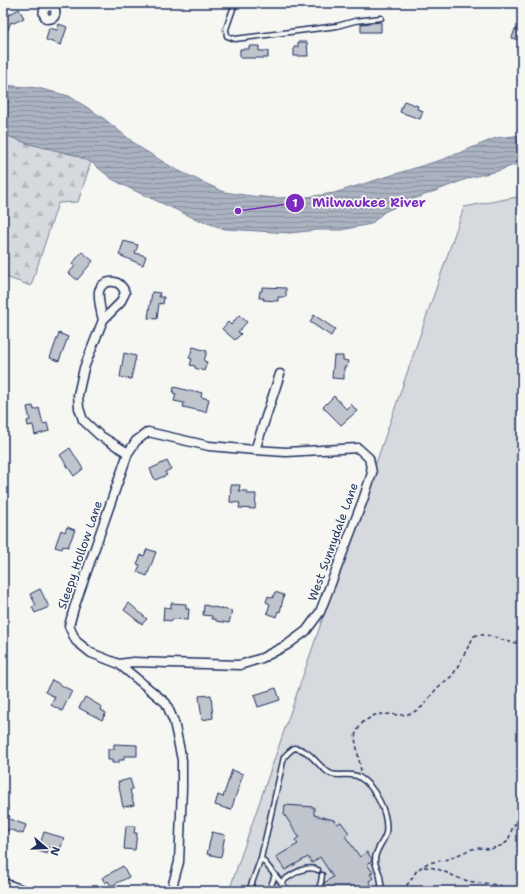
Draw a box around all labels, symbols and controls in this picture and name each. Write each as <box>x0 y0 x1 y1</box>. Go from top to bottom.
callout: Milwaukee River <box>285 190 434 215</box>
text: Milwaukee River <box>312 194 426 211</box>
text: 1 <box>292 195 298 211</box>
street label: West Sunnydale Lane <box>304 480 362 603</box>
street label: Sleepy Hollow Lane <box>54 498 106 611</box>
north arrow <box>26 828 66 868</box>
text: N <box>46 845 63 858</box>

